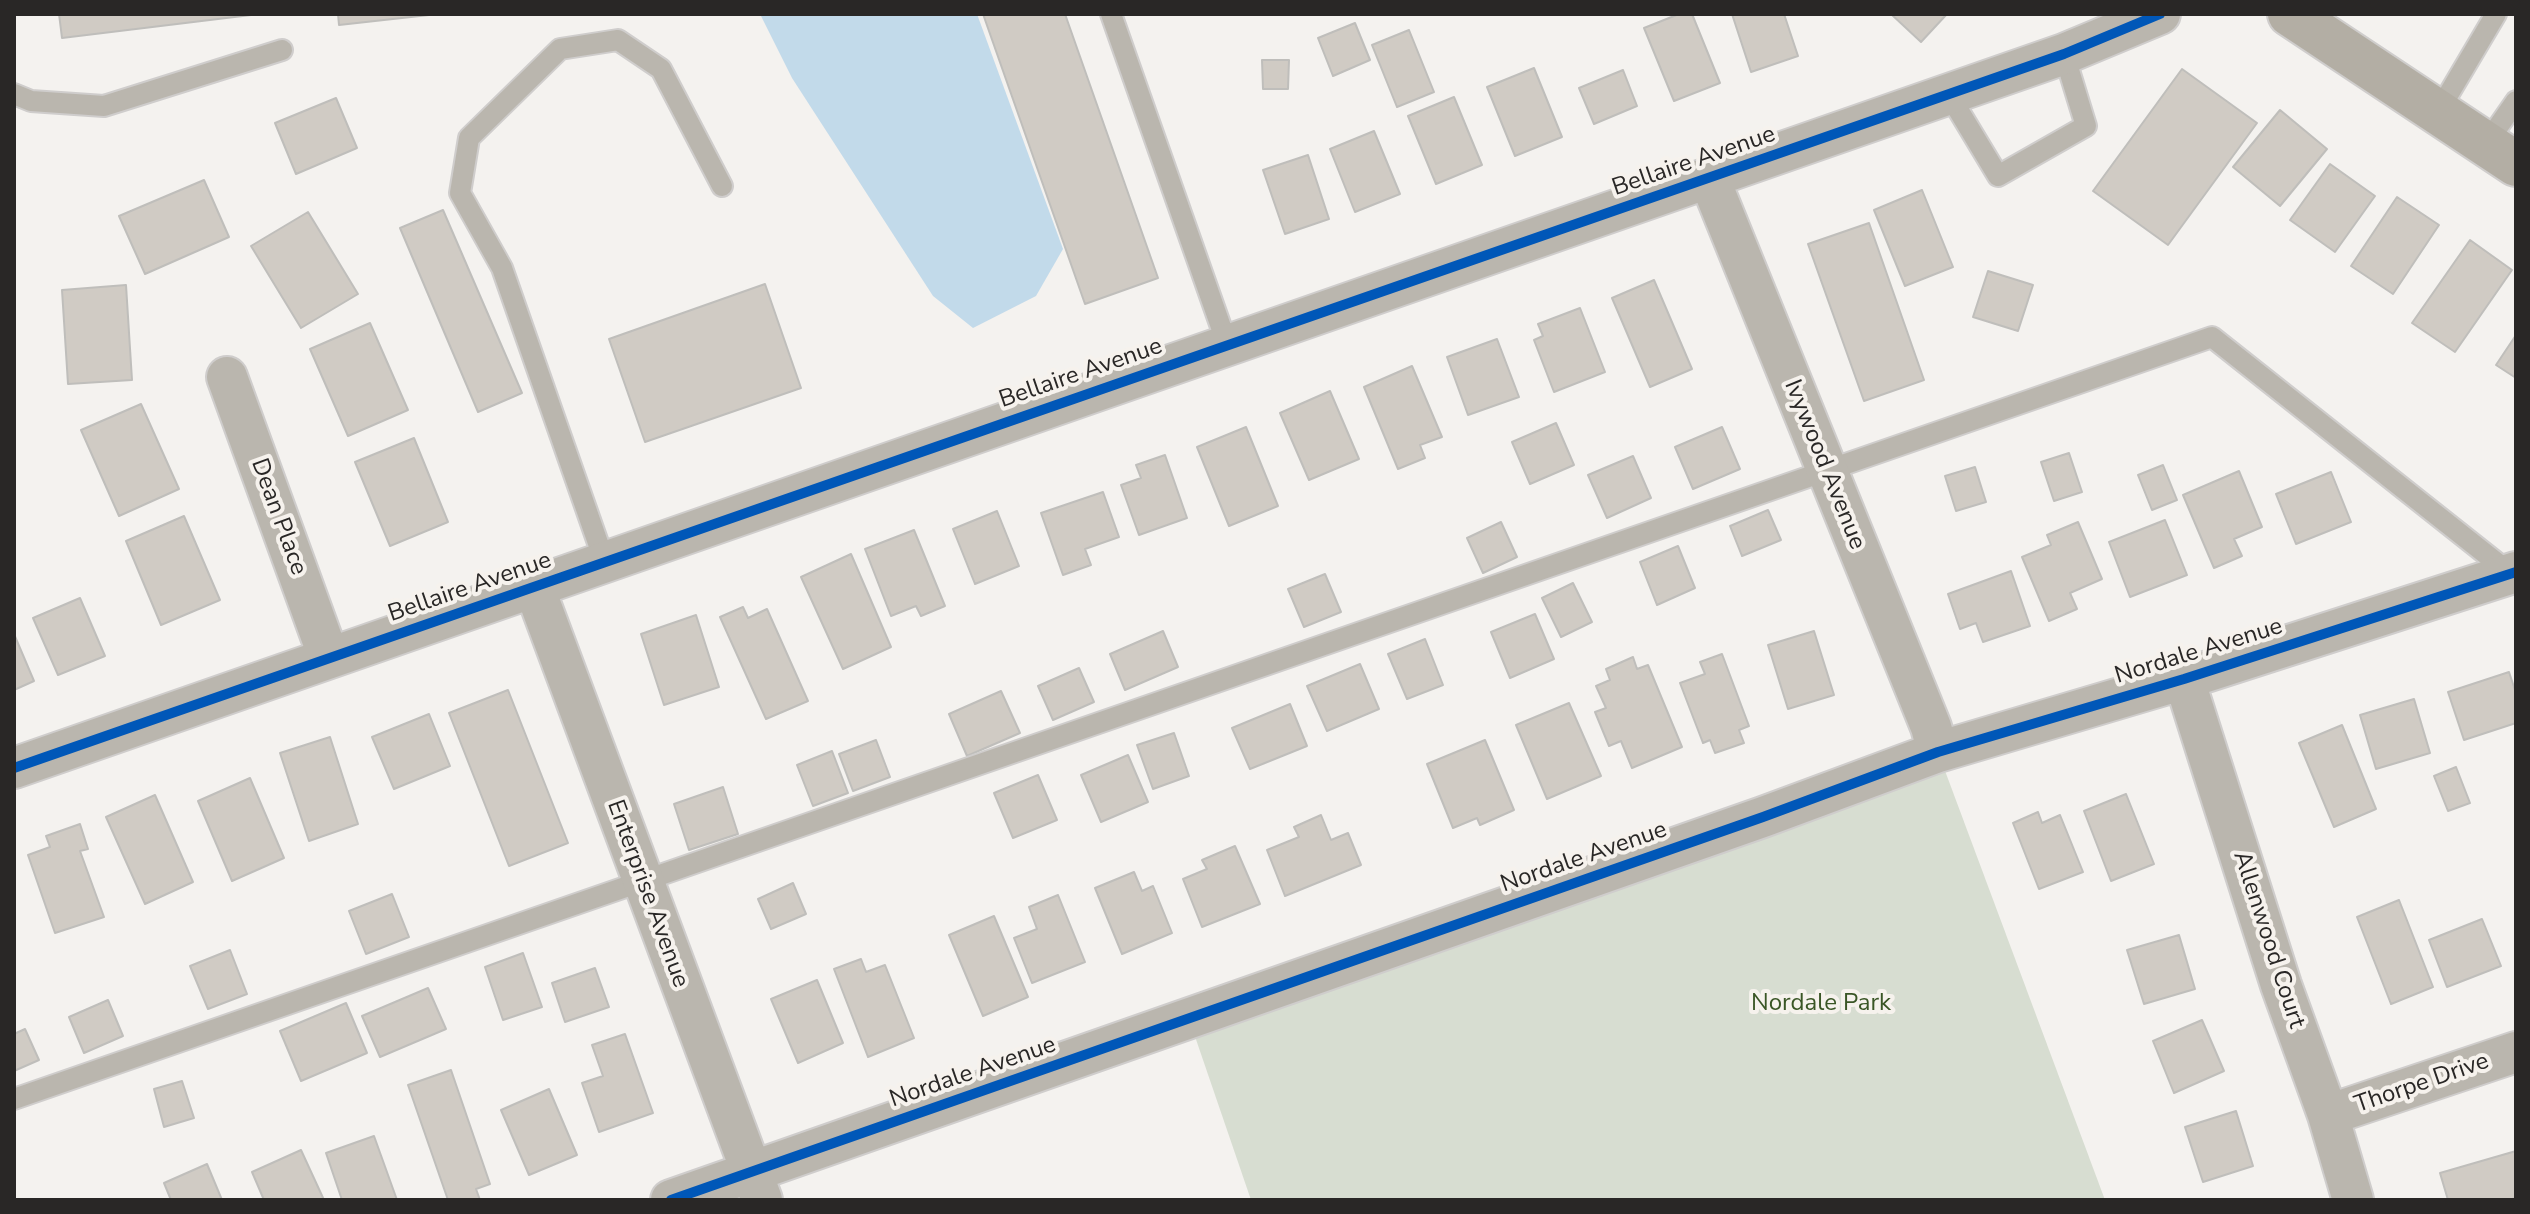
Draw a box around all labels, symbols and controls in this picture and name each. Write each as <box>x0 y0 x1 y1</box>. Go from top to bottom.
street label: Bellaire Avenue <box>1609 121 1779 203</box>
street label: Bellaire Avenue <box>996 333 1166 415</box>
street label: Ivywood Avenue <box>1777 376 1871 554</box>
street label: Dean Place <box>244 455 312 579</box>
street label: Bellaire Avenue <box>385 547 555 629</box>
street label: Nordale Avenue <box>2112 613 2286 691</box>
street label: Enterprise Avenue <box>600 796 694 992</box>
street label: Nordale Avenue <box>1497 816 1671 900</box>
street label: Allenwood Court <box>2226 848 2310 1032</box>
park label: Nordale Park <box>1751 990 1891 1018</box>
street label: Nordale Avenue <box>886 1031 1060 1115</box>
street label: Thorpe Drive <box>2351 1048 2493 1120</box>

